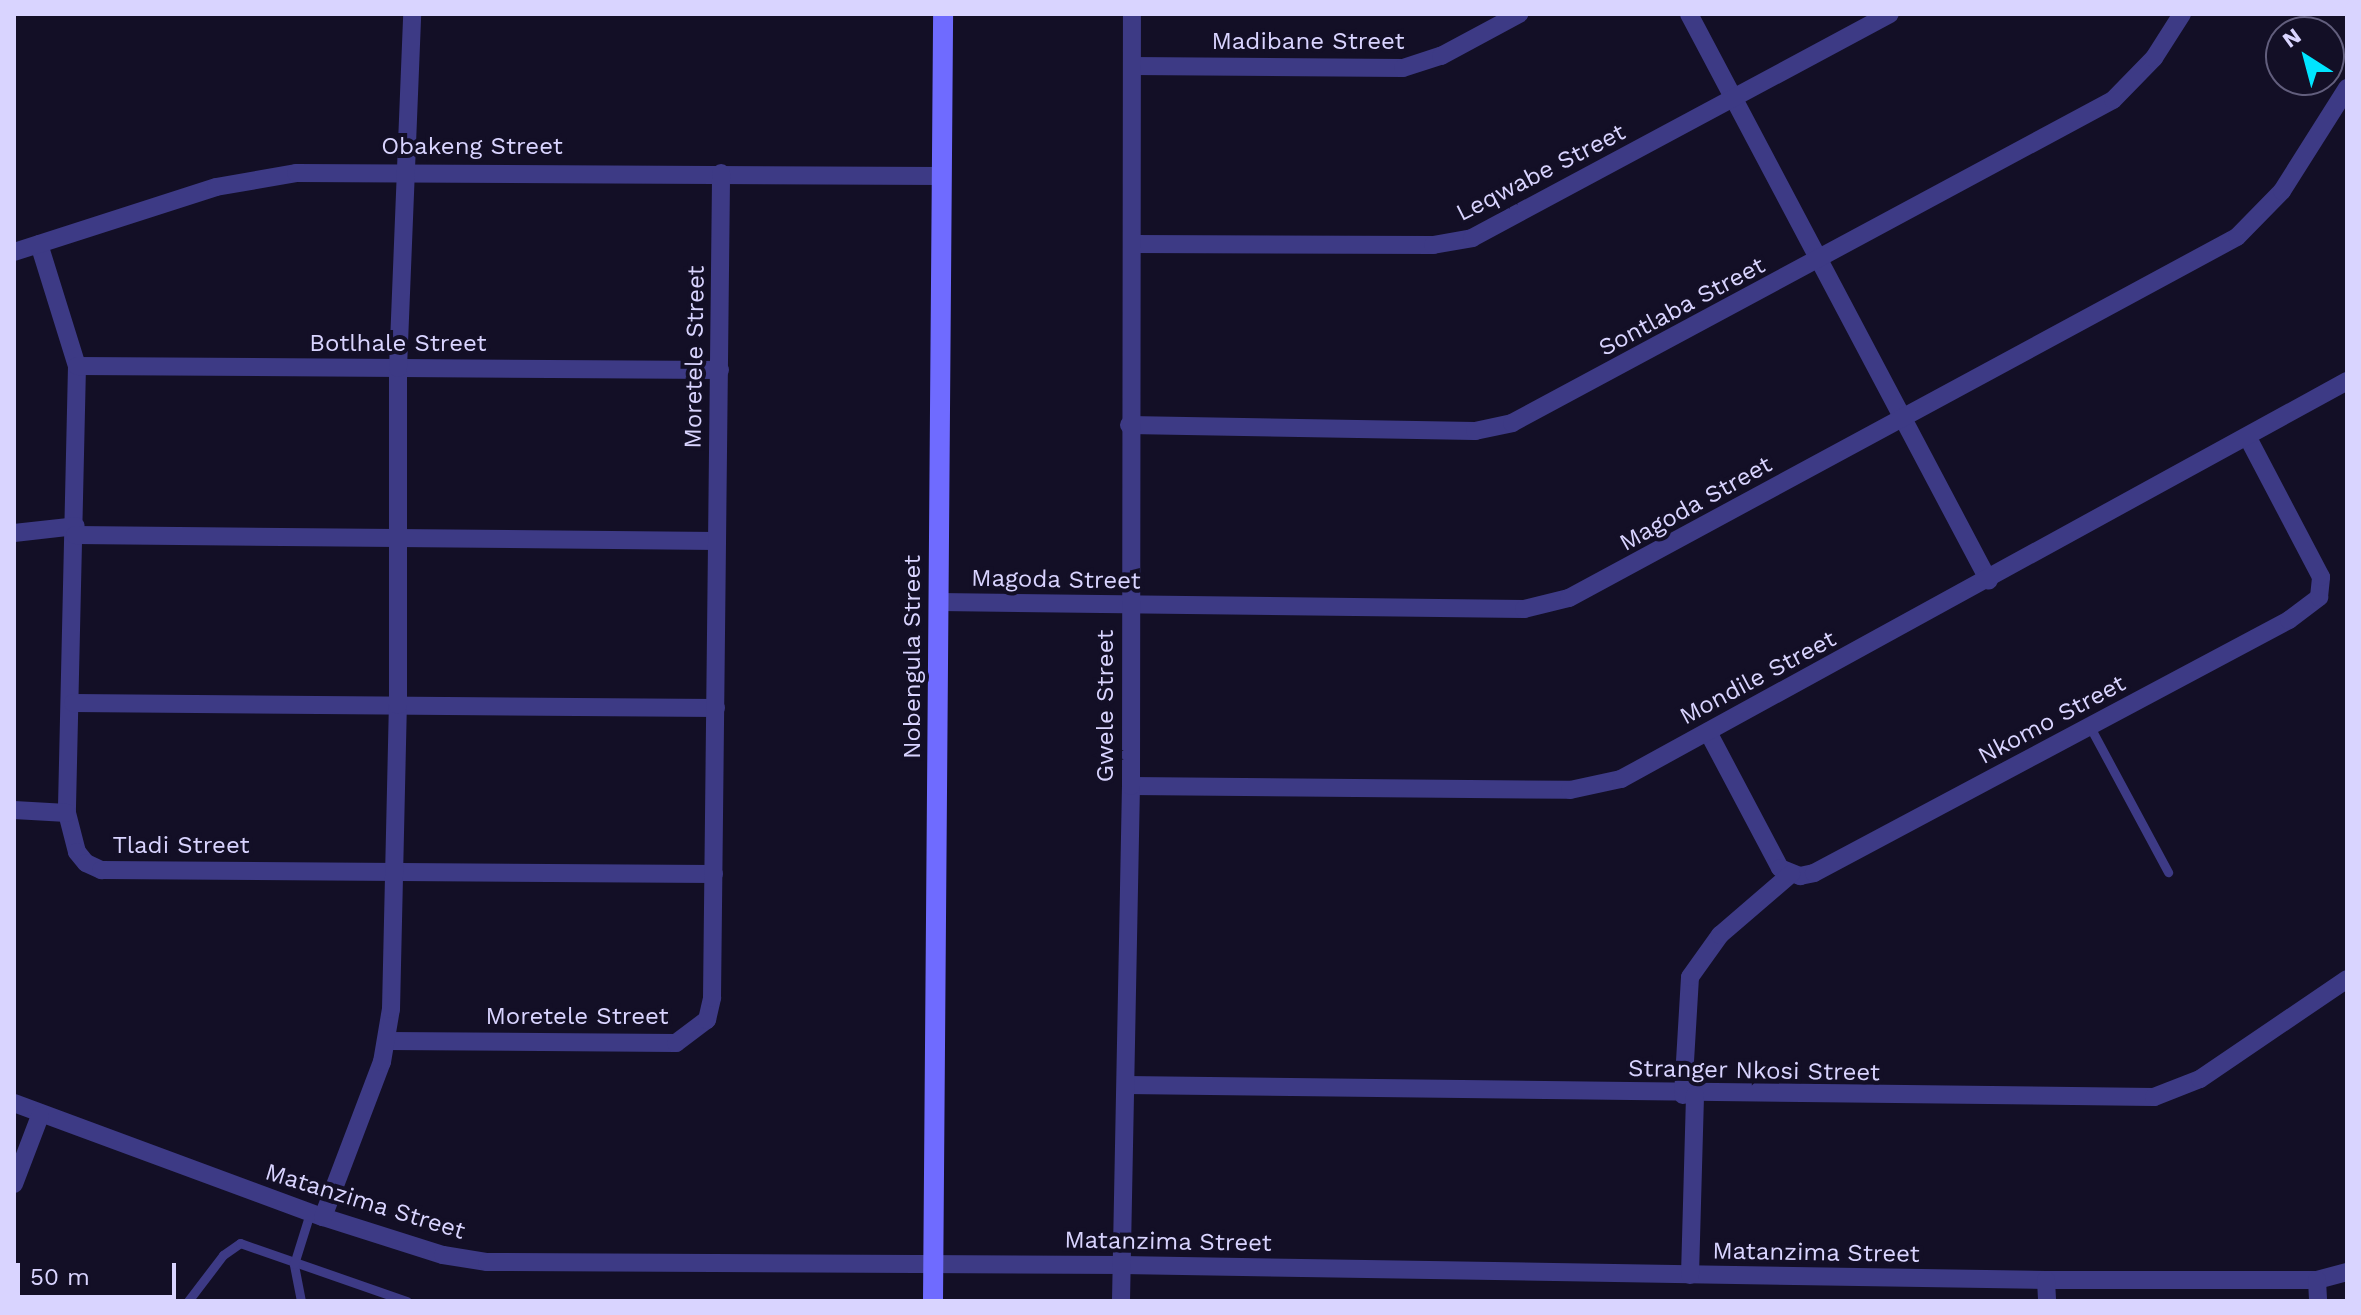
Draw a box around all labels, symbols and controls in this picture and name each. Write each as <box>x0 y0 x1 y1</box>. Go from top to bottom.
north arrow <box>2265 16 2345 96</box>
text: N <box>2278 23 2306 53</box>
street label: Madibane Street <box>1211 28 1405 56</box>
street label: Leqwabe Street <box>1452 118 1630 228</box>
street label: Obakeng Street <box>381 133 563 161</box>
street label: Sontlaba Street <box>1594 251 1770 363</box>
street label: Moretele Street <box>679 265 711 449</box>
street label: Botlhale Street <box>309 330 487 358</box>
street label: Magoda Street <box>1615 450 1777 558</box>
street label: Nobengula Street <box>899 555 927 759</box>
street label: Magoda Street <box>971 564 1141 596</box>
street label: Mondile Street <box>1675 625 1841 731</box>
street label: Gwele Street <box>1092 630 1120 782</box>
street label: Nkomo Street <box>1973 669 2131 771</box>
street label: Tladi Street <box>113 832 249 860</box>
street label: Moretele Street <box>485 1003 669 1031</box>
street label: Stranger Nkosi Street <box>1628 1054 1880 1088</box>
street label: Matanzima Street <box>261 1158 469 1246</box>
street label: Matanzima Street <box>1064 1226 1272 1258</box>
street label: Matanzima Street <box>1712 1237 1920 1269</box>
scale bar <box>20 1247 180 1297</box>
text: 50 m <box>30 1263 90 1291</box>

